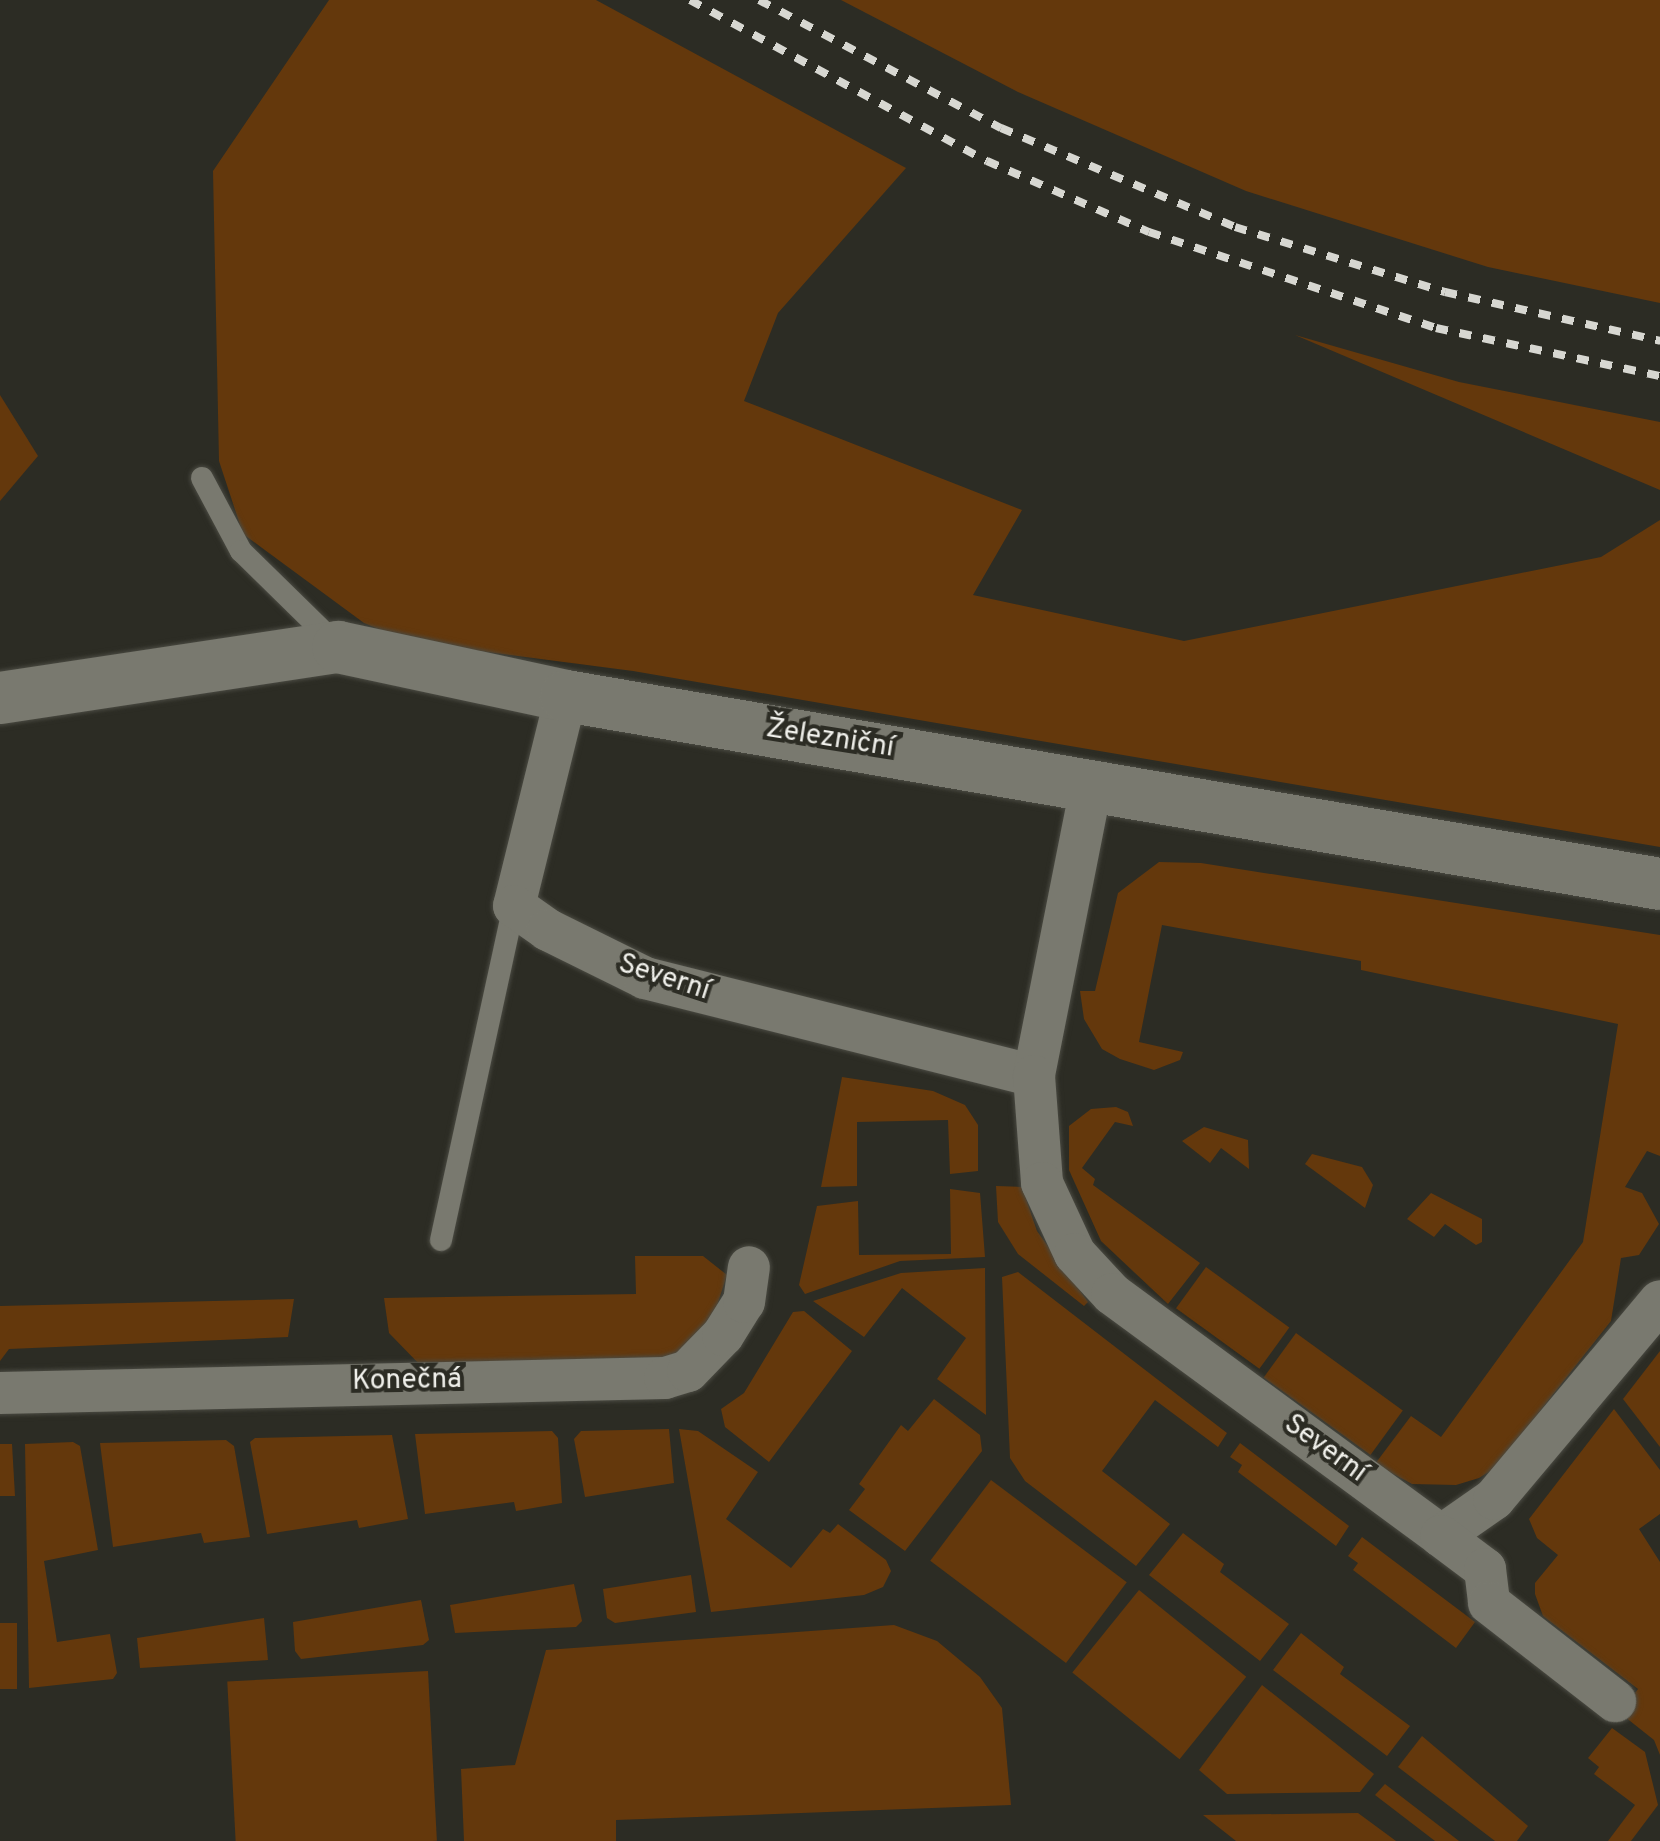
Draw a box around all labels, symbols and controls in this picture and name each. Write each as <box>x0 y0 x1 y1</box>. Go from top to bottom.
street label: Železniční <box>764 712 896 766</box>
street label: Severní <box>614 948 714 1008</box>
street label: Konečná <box>352 1363 462 1399</box>
street label: Severní <box>1277 1408 1373 1490</box>

